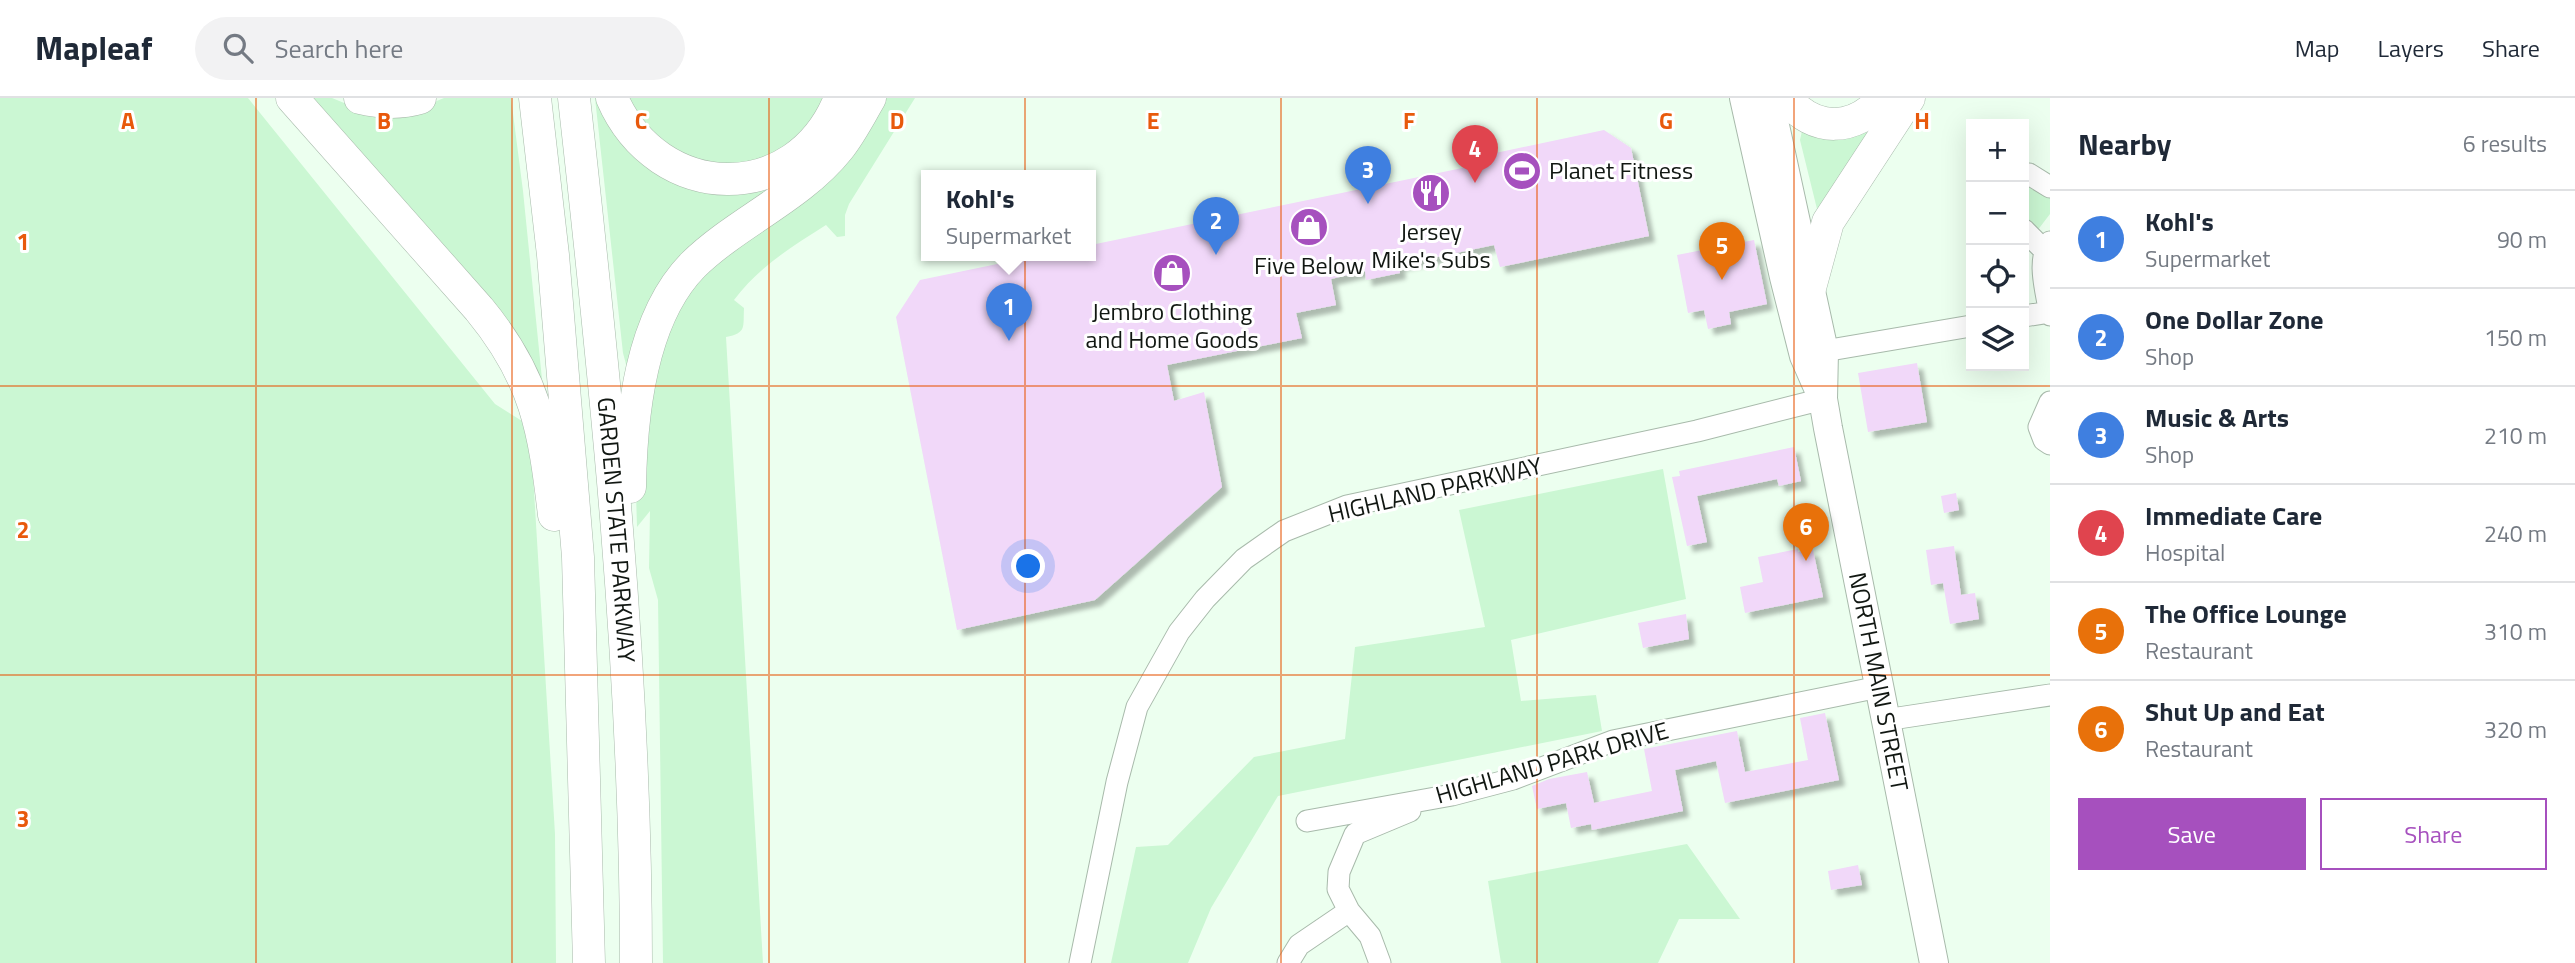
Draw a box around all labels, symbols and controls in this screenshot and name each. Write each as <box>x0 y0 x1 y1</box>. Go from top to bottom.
search box <box>195 17 685 80</box>
text: Mapleaf <box>35 23 153 73</box>
icon: search <box>219 29 257 67</box>
text: Search here <box>275 29 403 68</box>
text: Map <box>2295 30 2340 66</box>
text: Layers <box>2378 30 2444 66</box>
text: Share <box>2482 30 2540 66</box>
text: A <box>121 103 135 138</box>
text: B <box>377 103 391 138</box>
text: C <box>635 103 647 138</box>
text: D <box>890 103 904 138</box>
text: E <box>1147 103 1159 138</box>
text: F <box>1403 103 1415 138</box>
text: G <box>1659 103 1673 138</box>
text: H <box>1914 103 1930 138</box>
map controls <box>1966 119 2029 371</box>
button: + <box>1966 119 2029 182</box>
text: Nearby <box>2078 121 2171 167</box>
pin: 4 <box>1452 125 1498 183</box>
text: 6 results <box>2463 126 2547 161</box>
pin: 3 <box>1345 146 1391 204</box>
sports icon: Planet Fitness <box>1501 150 1543 192</box>
place label: Planet Fitness <box>1549 152 1693 188</box>
popup <box>921 170 1096 261</box>
restaurant icon: Jersey Mike's Subs <box>1410 172 1452 214</box>
text: Kohl's <box>946 179 1014 218</box>
button: − <box>1966 182 2029 245</box>
pin: 2 <box>1193 197 1239 255</box>
text: Kohl's <box>2145 202 2214 241</box>
shop icon: Five Below <box>1288 206 1330 248</box>
place label: Jersey Mike's Subs <box>1371 213 1491 277</box>
text: Supermarket <box>946 218 1071 253</box>
pin: 5 <box>1699 222 1745 280</box>
text: 1 <box>2095 222 2107 257</box>
text: 90 m <box>2497 222 2547 257</box>
text: 1 <box>17 224 29 259</box>
text: Supermarket <box>2145 241 2270 276</box>
button: locate <box>1966 245 2029 308</box>
place label: Five Below <box>1254 247 1364 283</box>
shop icon: Jembro Clothing and Home Goods <box>1151 252 1193 294</box>
pin: 1 <box>986 283 1032 341</box>
place label: Jembro Clothing and Home Goods <box>1085 293 1259 357</box>
text: One Dollar Zone <box>2145 300 2324 339</box>
button: layers <box>1966 308 2029 371</box>
text: 2 <box>2095 320 2107 355</box>
text: 150 m <box>2484 320 2547 355</box>
text: Shop <box>2145 339 2194 374</box>
street label: GARDEN STATE PARKWAY <box>588 395 645 664</box>
text: Music & Arts <box>2145 398 2289 437</box>
text: 3 <box>2095 418 2107 453</box>
text: 210 m <box>2484 418 2547 453</box>
text: Shop <box>2145 437 2194 472</box>
street label: HIGHLAND PARKWAY <box>1324 447 1546 531</box>
text: Immediate Care <box>2145 496 2322 535</box>
pin: 6 <box>1783 503 1829 561</box>
text: 2 <box>17 512 29 547</box>
text: 4 <box>2095 516 2107 551</box>
text: 240 m <box>2484 516 2547 551</box>
text: Hospital <box>2145 535 2225 570</box>
your location <box>1011 549 1045 583</box>
street label: NORTH MAIN STREET <box>1840 569 1919 794</box>
text: The Office Lounge <box>2145 594 2347 633</box>
text: 5 <box>2095 614 2107 649</box>
text: 310 m <box>2484 614 2547 649</box>
text: Restaurant <box>2145 633 2253 668</box>
text: Shut Up and Eat <box>2145 692 2325 731</box>
street label: HIGHLAND PARK DRIVE <box>1431 712 1672 813</box>
text: 6 <box>2095 712 2107 747</box>
text: 320 m <box>2484 712 2547 747</box>
text: Restaurant <box>2145 731 2253 766</box>
button: Save <box>2078 798 2306 870</box>
button: Share <box>2320 798 2547 870</box>
text: 3 <box>17 801 29 836</box>

